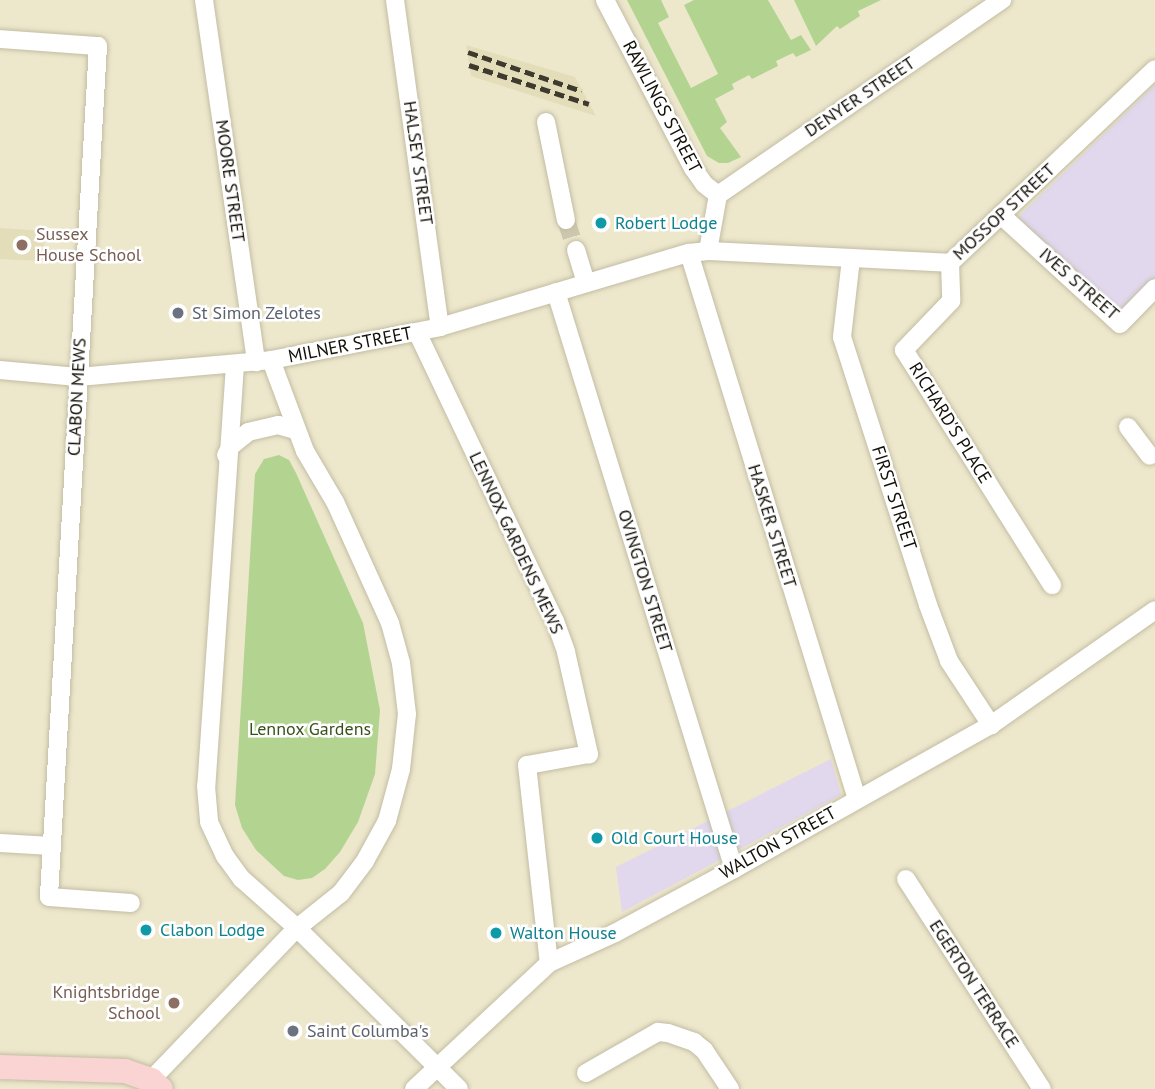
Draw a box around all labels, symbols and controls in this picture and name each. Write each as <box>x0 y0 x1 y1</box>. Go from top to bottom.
street label: RAWLINGS STREET <box>618 37 706 177</box>
street label: DENYER STREET <box>801 52 919 142</box>
street label: HALSEY STREET <box>399 99 437 227</box>
street label: MOORE STREET <box>211 118 249 244</box>
street label: MOSSOP STREET <box>948 159 1060 265</box>
place label: Robert Lodge <box>615 212 717 234</box>
marker: Robert Lodge <box>593 215 609 231</box>
place label: Sussex House School <box>36 224 141 266</box>
marker: Sussex House School <box>14 237 30 253</box>
street label: IVES STREET <box>1035 243 1123 325</box>
place label: St Simon Zelotes <box>192 302 321 324</box>
marker: St Simon Zelotes <box>170 305 186 321</box>
street label: MILNER STREET <box>286 322 414 368</box>
street label: CLABON MEWS <box>63 337 91 457</box>
street label: RICHARD'S PLACE <box>904 359 996 487</box>
street label: FIRST STREET <box>867 443 921 553</box>
street label: LENNOX GARDENS MEWS <box>464 448 568 638</box>
street label: HASKER STREET <box>743 462 801 590</box>
street label: OVINGTON STREET <box>613 507 677 655</box>
park label: Lennox Gardens <box>249 718 371 740</box>
street label: WALTON STREET <box>716 802 840 884</box>
place label: Old Court House <box>611 827 738 849</box>
marker: Old Court House <box>589 830 605 846</box>
street label: EGERTON TERRACE <box>924 916 1024 1052</box>
place label: Clabon Lodge <box>160 919 265 941</box>
marker: Clabon Lodge <box>138 922 154 938</box>
place label: Walton House <box>510 922 617 944</box>
marker: Walton House <box>488 925 504 941</box>
place label: Knightsbridge School <box>53 982 160 1024</box>
marker: Knightsbridge School <box>166 995 182 1011</box>
place label: Saint Columba's <box>307 1020 429 1042</box>
marker: Saint Columba's <box>285 1023 301 1039</box>

